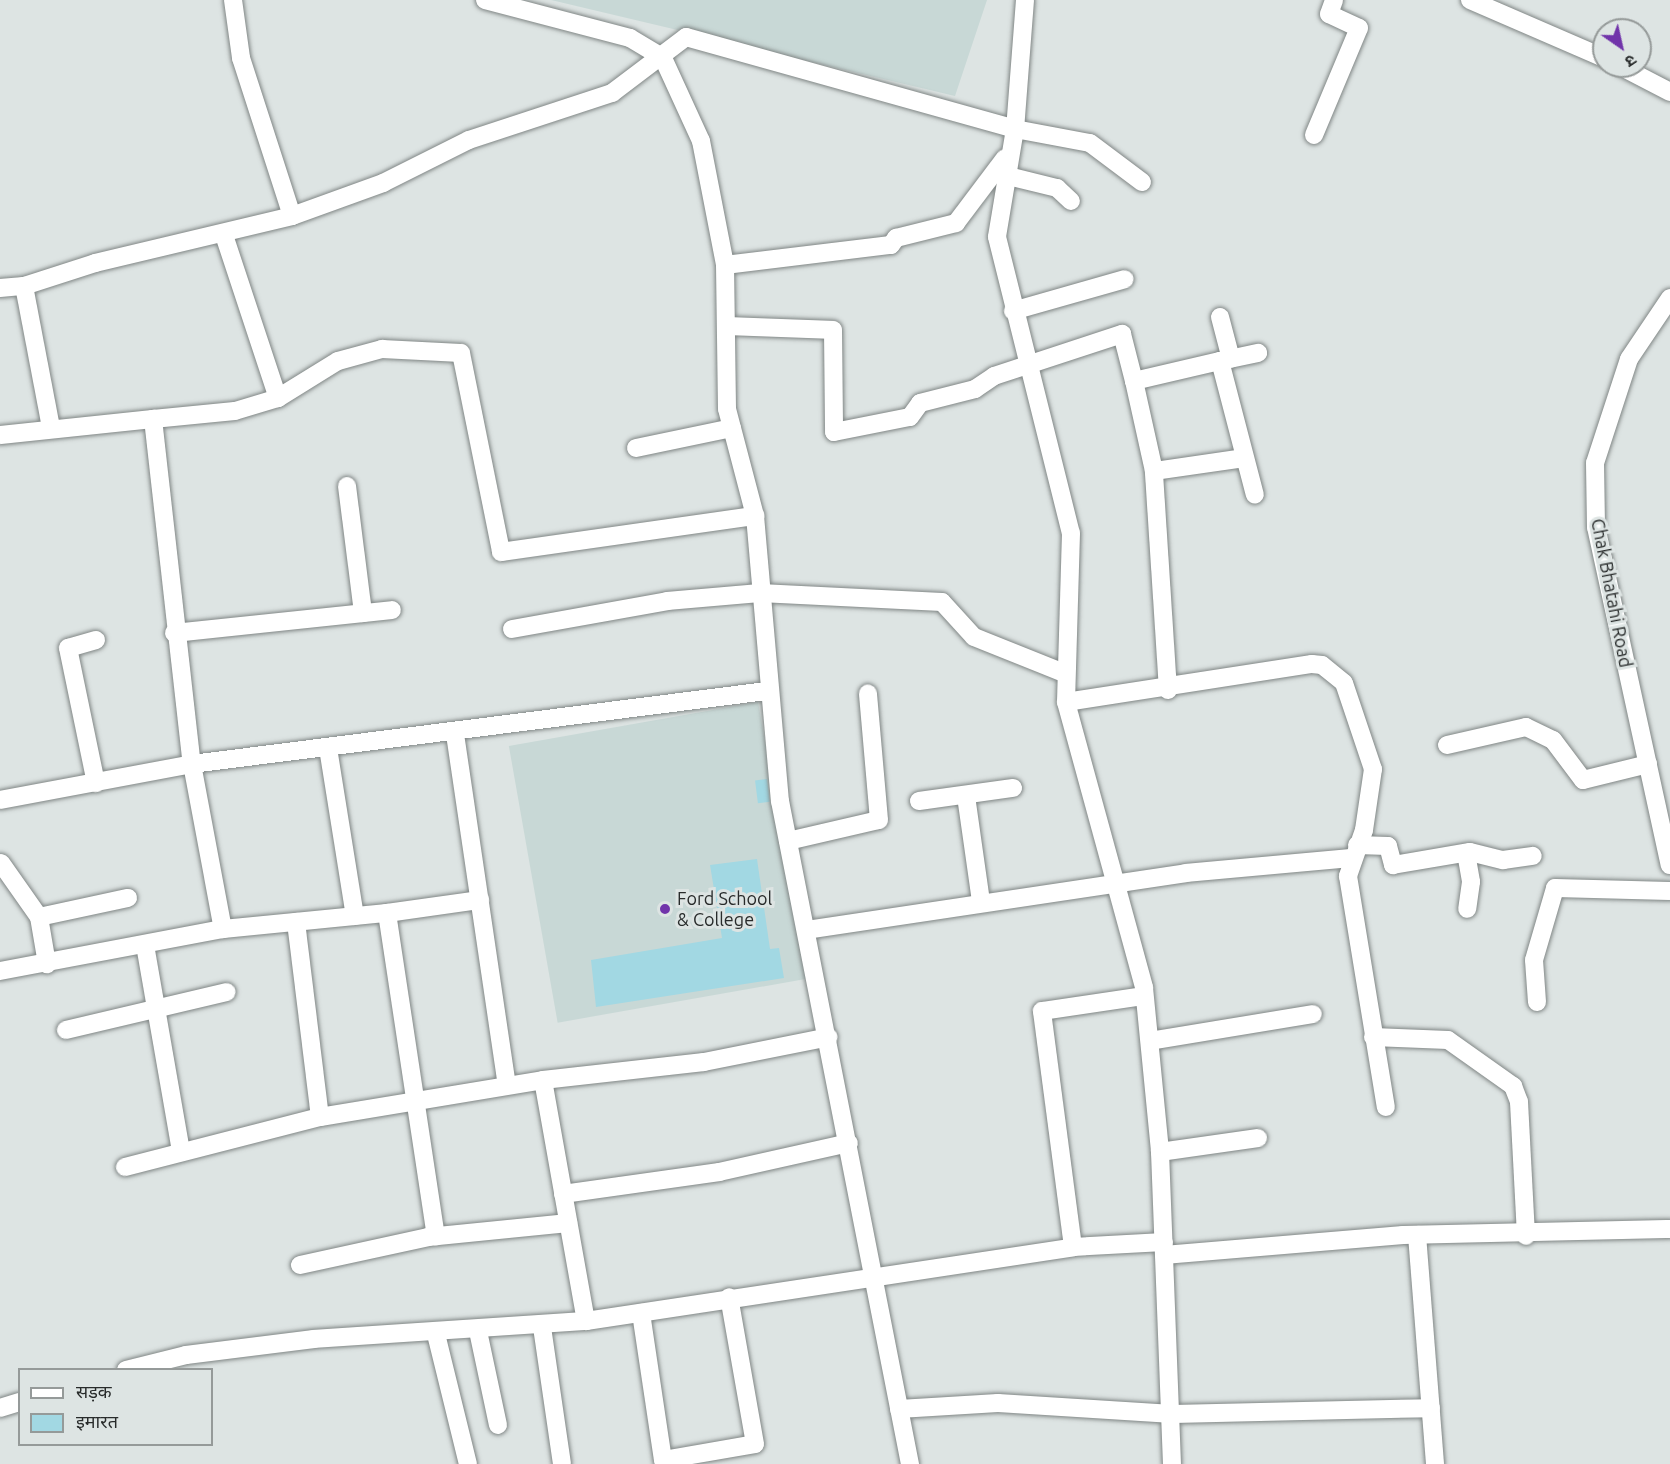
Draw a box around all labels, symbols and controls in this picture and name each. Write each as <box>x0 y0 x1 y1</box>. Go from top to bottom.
north arrow <box>1592 18 1652 78</box>
text: उ <box>1622 51 1640 71</box>
street label: Chak Bhatahi Road <box>1587 517 1637 669</box>
place label: Ford School & College <box>677 888 772 930</box>
marker: Ford School & College <box>658 902 672 916</box>
legend <box>18 1368 213 1446</box>
text: सड़क <box>76 1381 112 1401</box>
text: इमारत <box>76 1411 118 1431</box>

